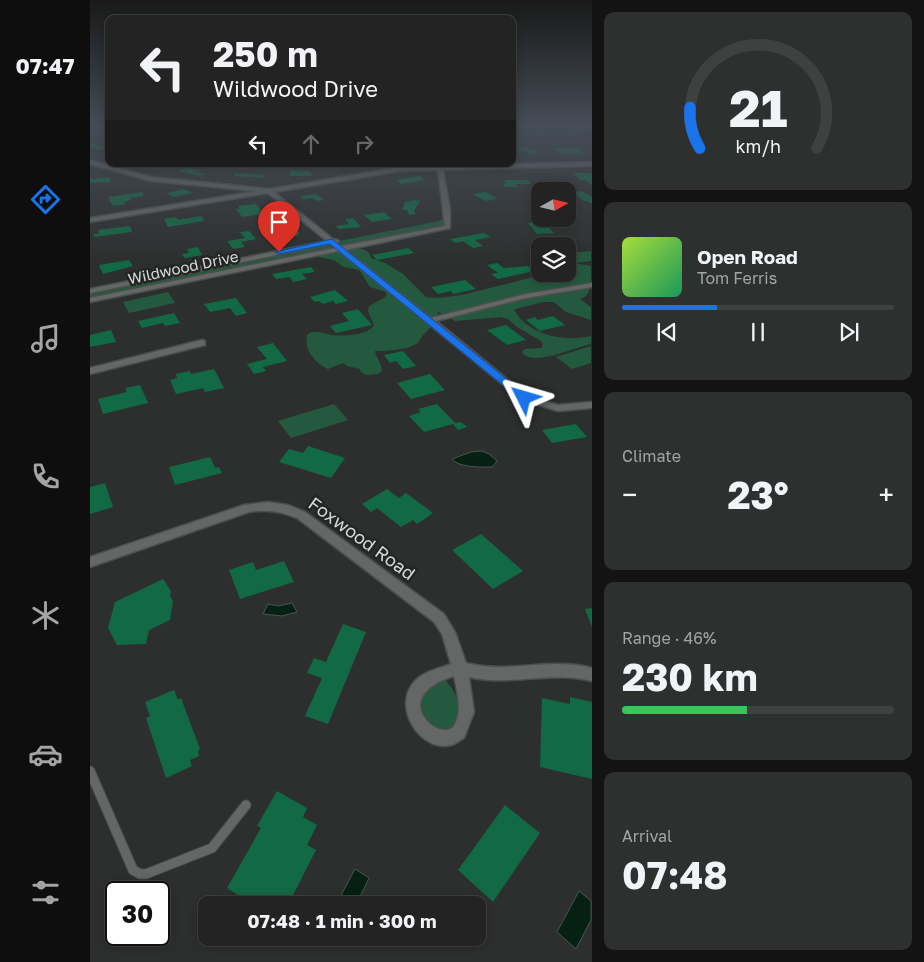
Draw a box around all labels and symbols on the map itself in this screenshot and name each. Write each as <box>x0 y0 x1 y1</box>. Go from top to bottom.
north arrow <box>531 182 576 228</box>
pin <box>258 201 300 252</box>
street label: Wildwood Drive <box>126 246 240 287</box>
position arrow <box>497 371 549 423</box>
street label: Foxwood Road <box>304 492 420 584</box>
speed limit sign: 30 <box>105 881 170 946</box>

